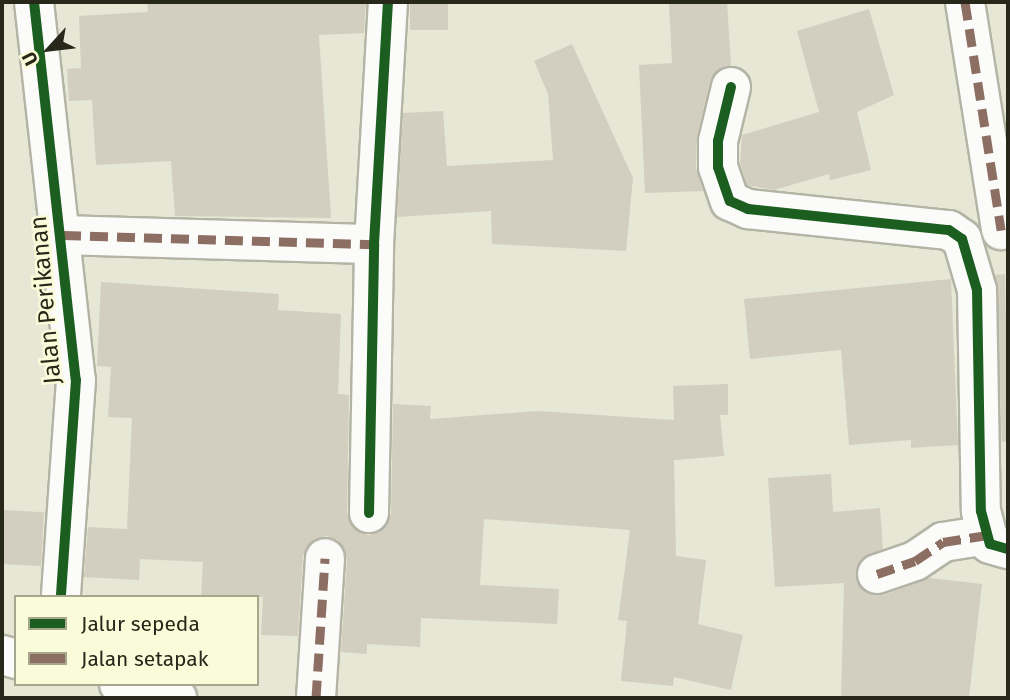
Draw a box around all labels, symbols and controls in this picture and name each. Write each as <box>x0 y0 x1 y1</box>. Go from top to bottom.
north arrow <box>14 14 84 84</box>
text: U <box>17 48 43 69</box>
street label: Jalan Perikanan <box>24 215 68 385</box>
legend <box>14 595 259 686</box>
text: Jalur sepeda <box>81 611 200 637</box>
text: Jalan setapak <box>81 646 209 672</box>

